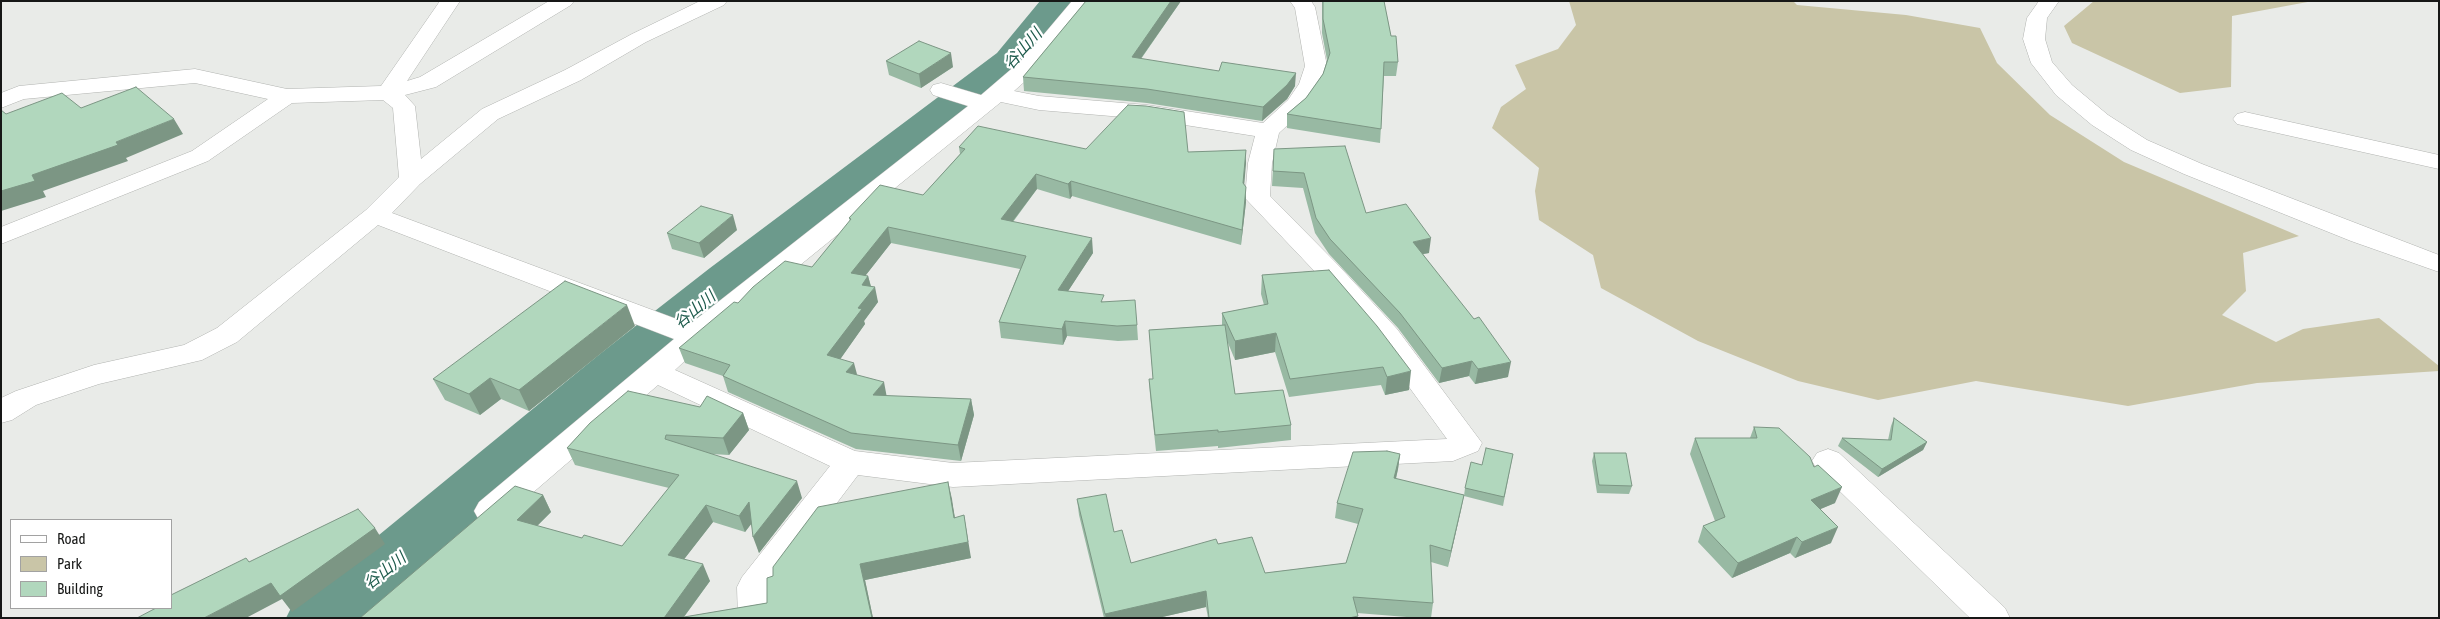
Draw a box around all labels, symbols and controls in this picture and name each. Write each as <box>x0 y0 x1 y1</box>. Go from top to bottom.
water label: 谷山川 <box>1000 25 1046 73</box>
water label: 谷山川 <box>670 287 720 333</box>
legend <box>10 519 172 609</box>
text: Road <box>57 530 86 547</box>
water label: 谷山川 <box>360 548 410 594</box>
text: Park <box>57 555 82 572</box>
text: Building <box>57 580 103 597</box>

